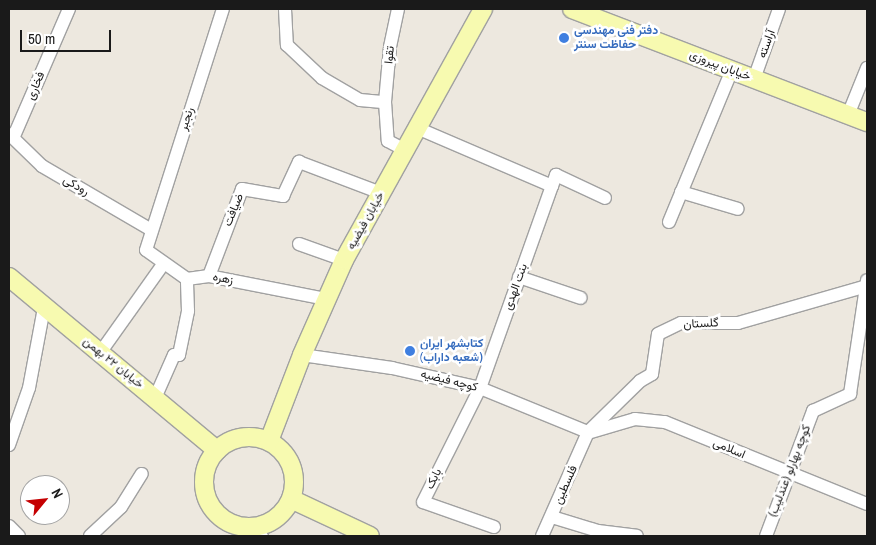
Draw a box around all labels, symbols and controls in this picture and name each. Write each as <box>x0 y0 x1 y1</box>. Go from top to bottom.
scale bar <box>22 20 114 52</box>
place label: دفتر فنی مهندسی حفاظت سنتر <box>574 24 658 52</box>
text: 50 m <box>28 28 55 49</box>
street label: آراسته <box>755 28 779 60</box>
marker: دفتر فنی مهندسی حفاظت سنتر <box>558 32 570 44</box>
street label: تقوا <box>382 45 398 65</box>
street label: خیابان پیروزی <box>687 48 753 84</box>
street label: فخاری <box>24 70 48 102</box>
street label: رنجبر <box>176 106 198 132</box>
street label: رودکی <box>60 173 92 199</box>
street label: خیابان فیضیه <box>344 190 388 252</box>
street label: ضیافت <box>221 191 247 229</box>
street label: بنت الهدی <box>501 262 531 312</box>
street label: زهره <box>211 270 235 288</box>
street label: گلستان <box>683 316 719 332</box>
street label: خیابان ۲۲ بهمن <box>80 334 146 392</box>
place label: کتابشهر ایران (شعبه داراب) <box>420 337 483 365</box>
marker: کتابشهر ایران (شعبه داراب) <box>404 345 416 357</box>
street label: کوچه فیضیه <box>419 367 479 395</box>
street label: کوچه بهارلو (عندلیب) <box>766 423 814 519</box>
street label: اسلامی <box>711 436 747 462</box>
street label: فلسطین <box>551 463 581 507</box>
street label: بابک <box>423 466 445 492</box>
north arrow <box>20 475 70 525</box>
text: N <box>47 486 67 501</box>

